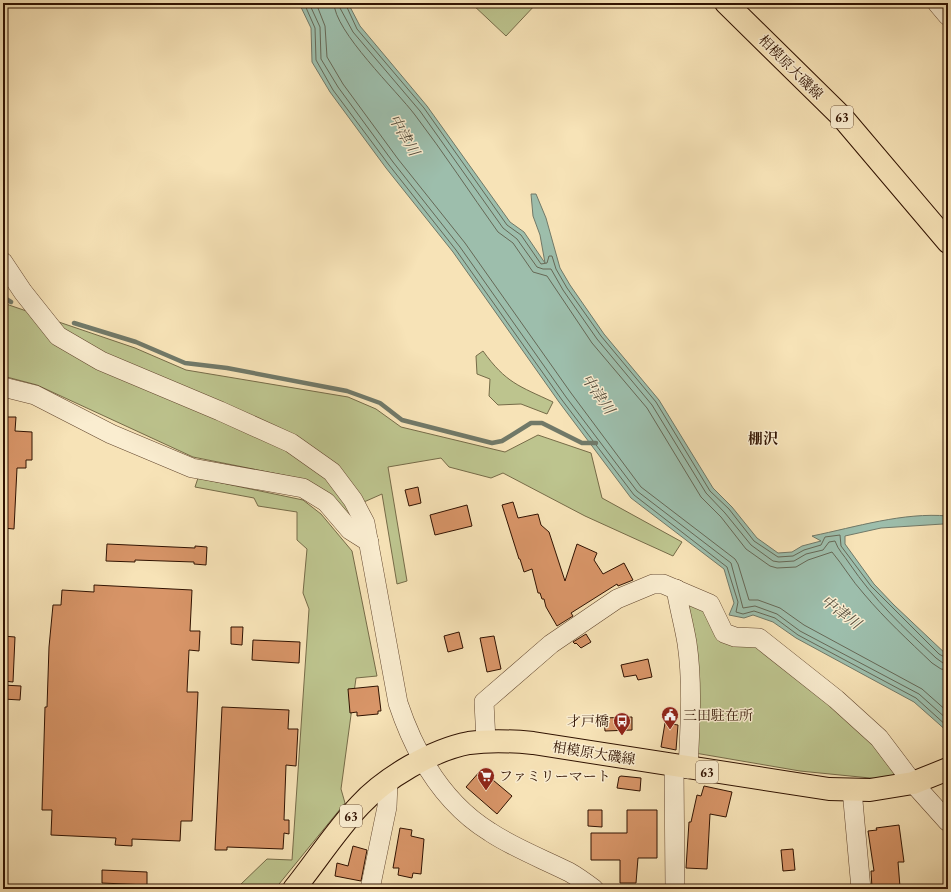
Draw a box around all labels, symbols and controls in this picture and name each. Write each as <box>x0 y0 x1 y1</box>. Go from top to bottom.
street label: 相模原大磯線 <box>755 31 827 103</box>
road number: 63 <box>831 106 853 128</box>
water label: 中津川 <box>385 111 425 161</box>
water label: 中津川 <box>578 370 620 419</box>
district label: 棚沢 <box>748 429 778 448</box>
water label: 中津川 <box>818 590 867 634</box>
public building icon: 三田駐在所 <box>660 705 680 730</box>
place label: 三田駐在所 <box>683 706 753 724</box>
bus stop icon: 才戸橋 <box>612 711 632 736</box>
place label: 才戸橋 <box>567 712 609 730</box>
street label: 相模原大磯線 <box>551 738 637 768</box>
road number: 63 <box>696 761 718 783</box>
supermarket icon: ファミリーマート <box>476 766 496 791</box>
place label: ファミリーマート <box>499 767 611 785</box>
road number: 63 <box>340 805 362 827</box>

